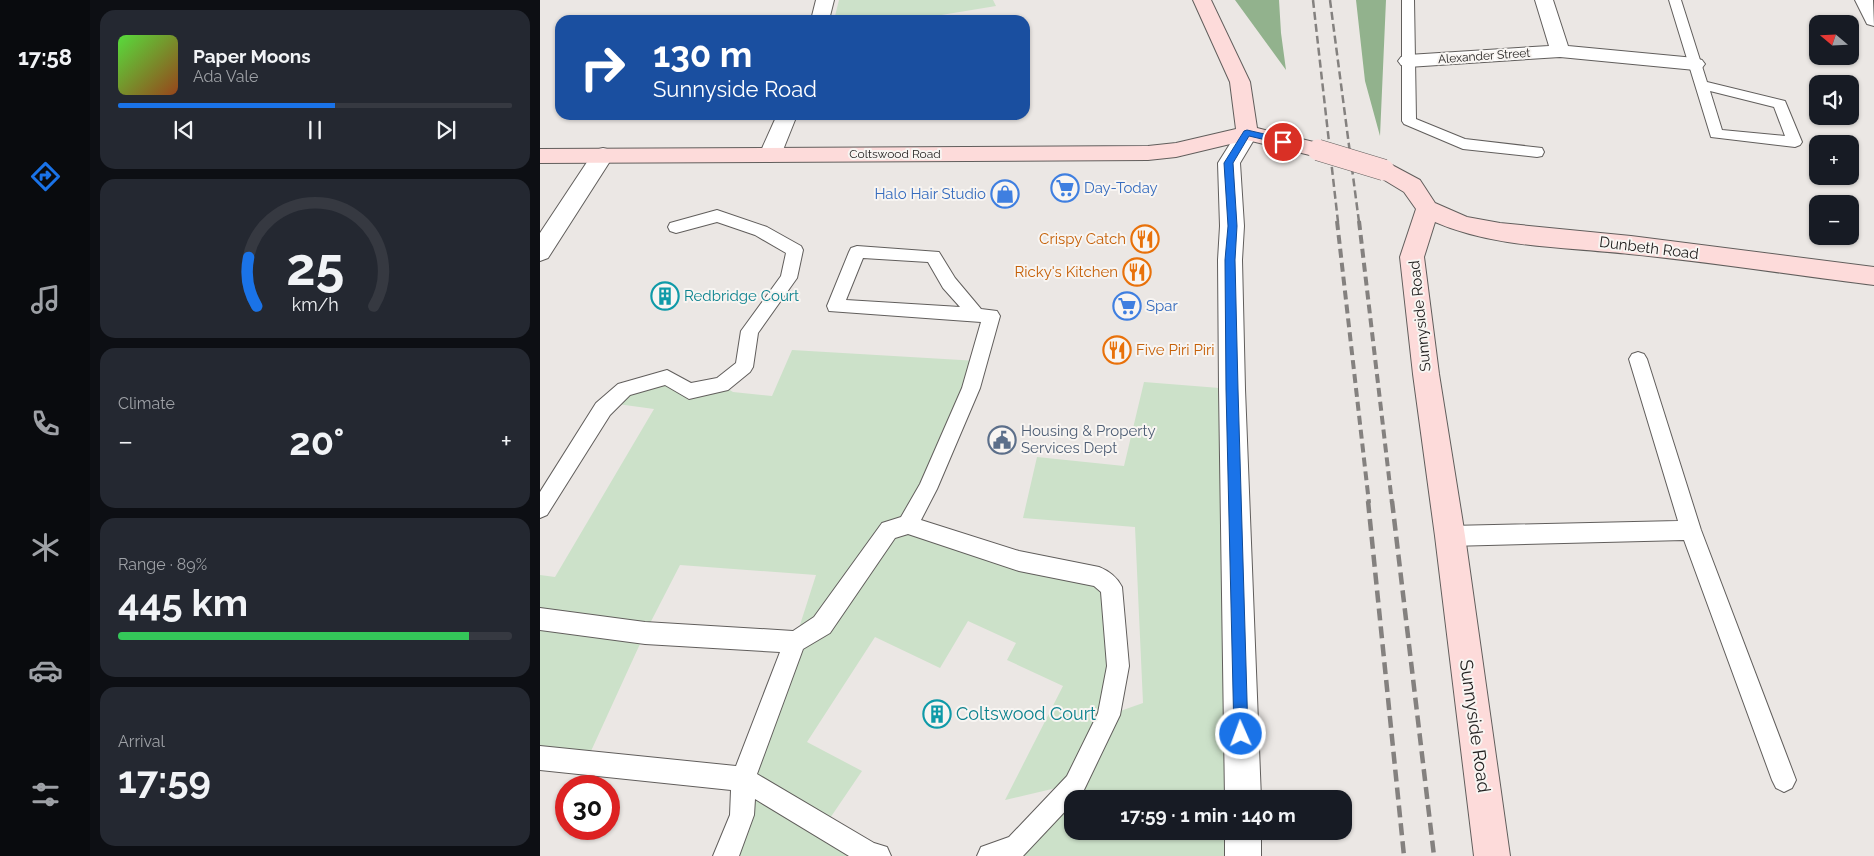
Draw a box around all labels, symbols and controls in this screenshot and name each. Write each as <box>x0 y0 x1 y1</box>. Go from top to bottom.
north arrow <box>1809 15 1859 65</box>
map controls <box>1809 15 1859 245</box>
text: 130 m <box>653 34 752 75</box>
icon: right <box>570 35 635 100</box>
text: 17:58 <box>18 44 72 70</box>
text: Paper Moons <box>193 45 311 67</box>
street label: Alexander Street <box>1437 46 1531 66</box>
text: Ada Vale <box>193 67 258 86</box>
button: sound <box>1809 75 1859 125</box>
text: Sunnyside Road <box>653 76 817 102</box>
icon: previous <box>170 116 198 144</box>
icon: pause <box>301 116 329 144</box>
icon: next <box>432 116 460 144</box>
pin <box>1262 121 1304 163</box>
icon: arrive <box>1269 128 1297 156</box>
button: + <box>1809 135 1859 185</box>
street label: Coltswood Road <box>849 147 941 161</box>
icon: directions <box>28 159 63 194</box>
supermarket icon: Day-Today <box>1050 173 1080 203</box>
shop icon: Halo Hair Studio <box>990 179 1020 209</box>
place label: Day-Today <box>1084 179 1158 197</box>
place label: Halo Hair Studio <box>874 185 986 203</box>
button: − <box>1809 195 1859 245</box>
restaurant icon: Crispy Catch <box>1130 224 1160 254</box>
place label: Crispy Catch <box>1039 230 1126 248</box>
street label: Dunbeth Road <box>1598 233 1700 263</box>
text: 25 <box>286 236 344 297</box>
restaurant icon: Ricky's Kitchen <box>1122 257 1152 287</box>
street label: Sunnyside Road <box>1405 259 1435 373</box>
place label: Ricky's Kitchen <box>1014 263 1118 281</box>
building icon: Redbridge Court <box>650 281 680 311</box>
icon: music <box>28 282 63 317</box>
place label: Redbridge Court <box>684 287 799 305</box>
supermarket icon: Spar <box>1112 291 1142 321</box>
text: km/h <box>291 294 339 315</box>
place label: Spar <box>1146 297 1179 315</box>
restaurant icon: Five Piri Piri <box>1102 335 1132 365</box>
place label: Five Piri Piri <box>1136 341 1215 359</box>
text: Climate <box>118 394 175 413</box>
icon: phone <box>28 406 63 441</box>
text: 20° <box>289 419 344 464</box>
place label: Housing & Property Services Dept <box>1021 422 1156 457</box>
text: − <box>118 425 133 458</box>
text: + <box>500 425 512 458</box>
public building icon: Housing & Property Services Dept <box>987 425 1017 455</box>
icon: climate <box>28 530 63 565</box>
text: Range · 89% <box>118 555 207 574</box>
text: 445 km <box>118 580 248 625</box>
icon: car <box>28 653 63 688</box>
street label: Sunnyside Road <box>1456 658 1495 794</box>
building icon: Coltswood Court <box>922 699 952 729</box>
place label: Coltswood Court <box>956 703 1096 724</box>
position arrow <box>1214 707 1266 759</box>
text: Arrival <box>118 732 165 751</box>
text: 17:59 <box>118 757 211 802</box>
speed limit sign: 30 <box>555 775 620 840</box>
icon: filters <box>28 777 63 812</box>
text: 17:59 · 1 min · 140 m <box>1120 804 1296 826</box>

